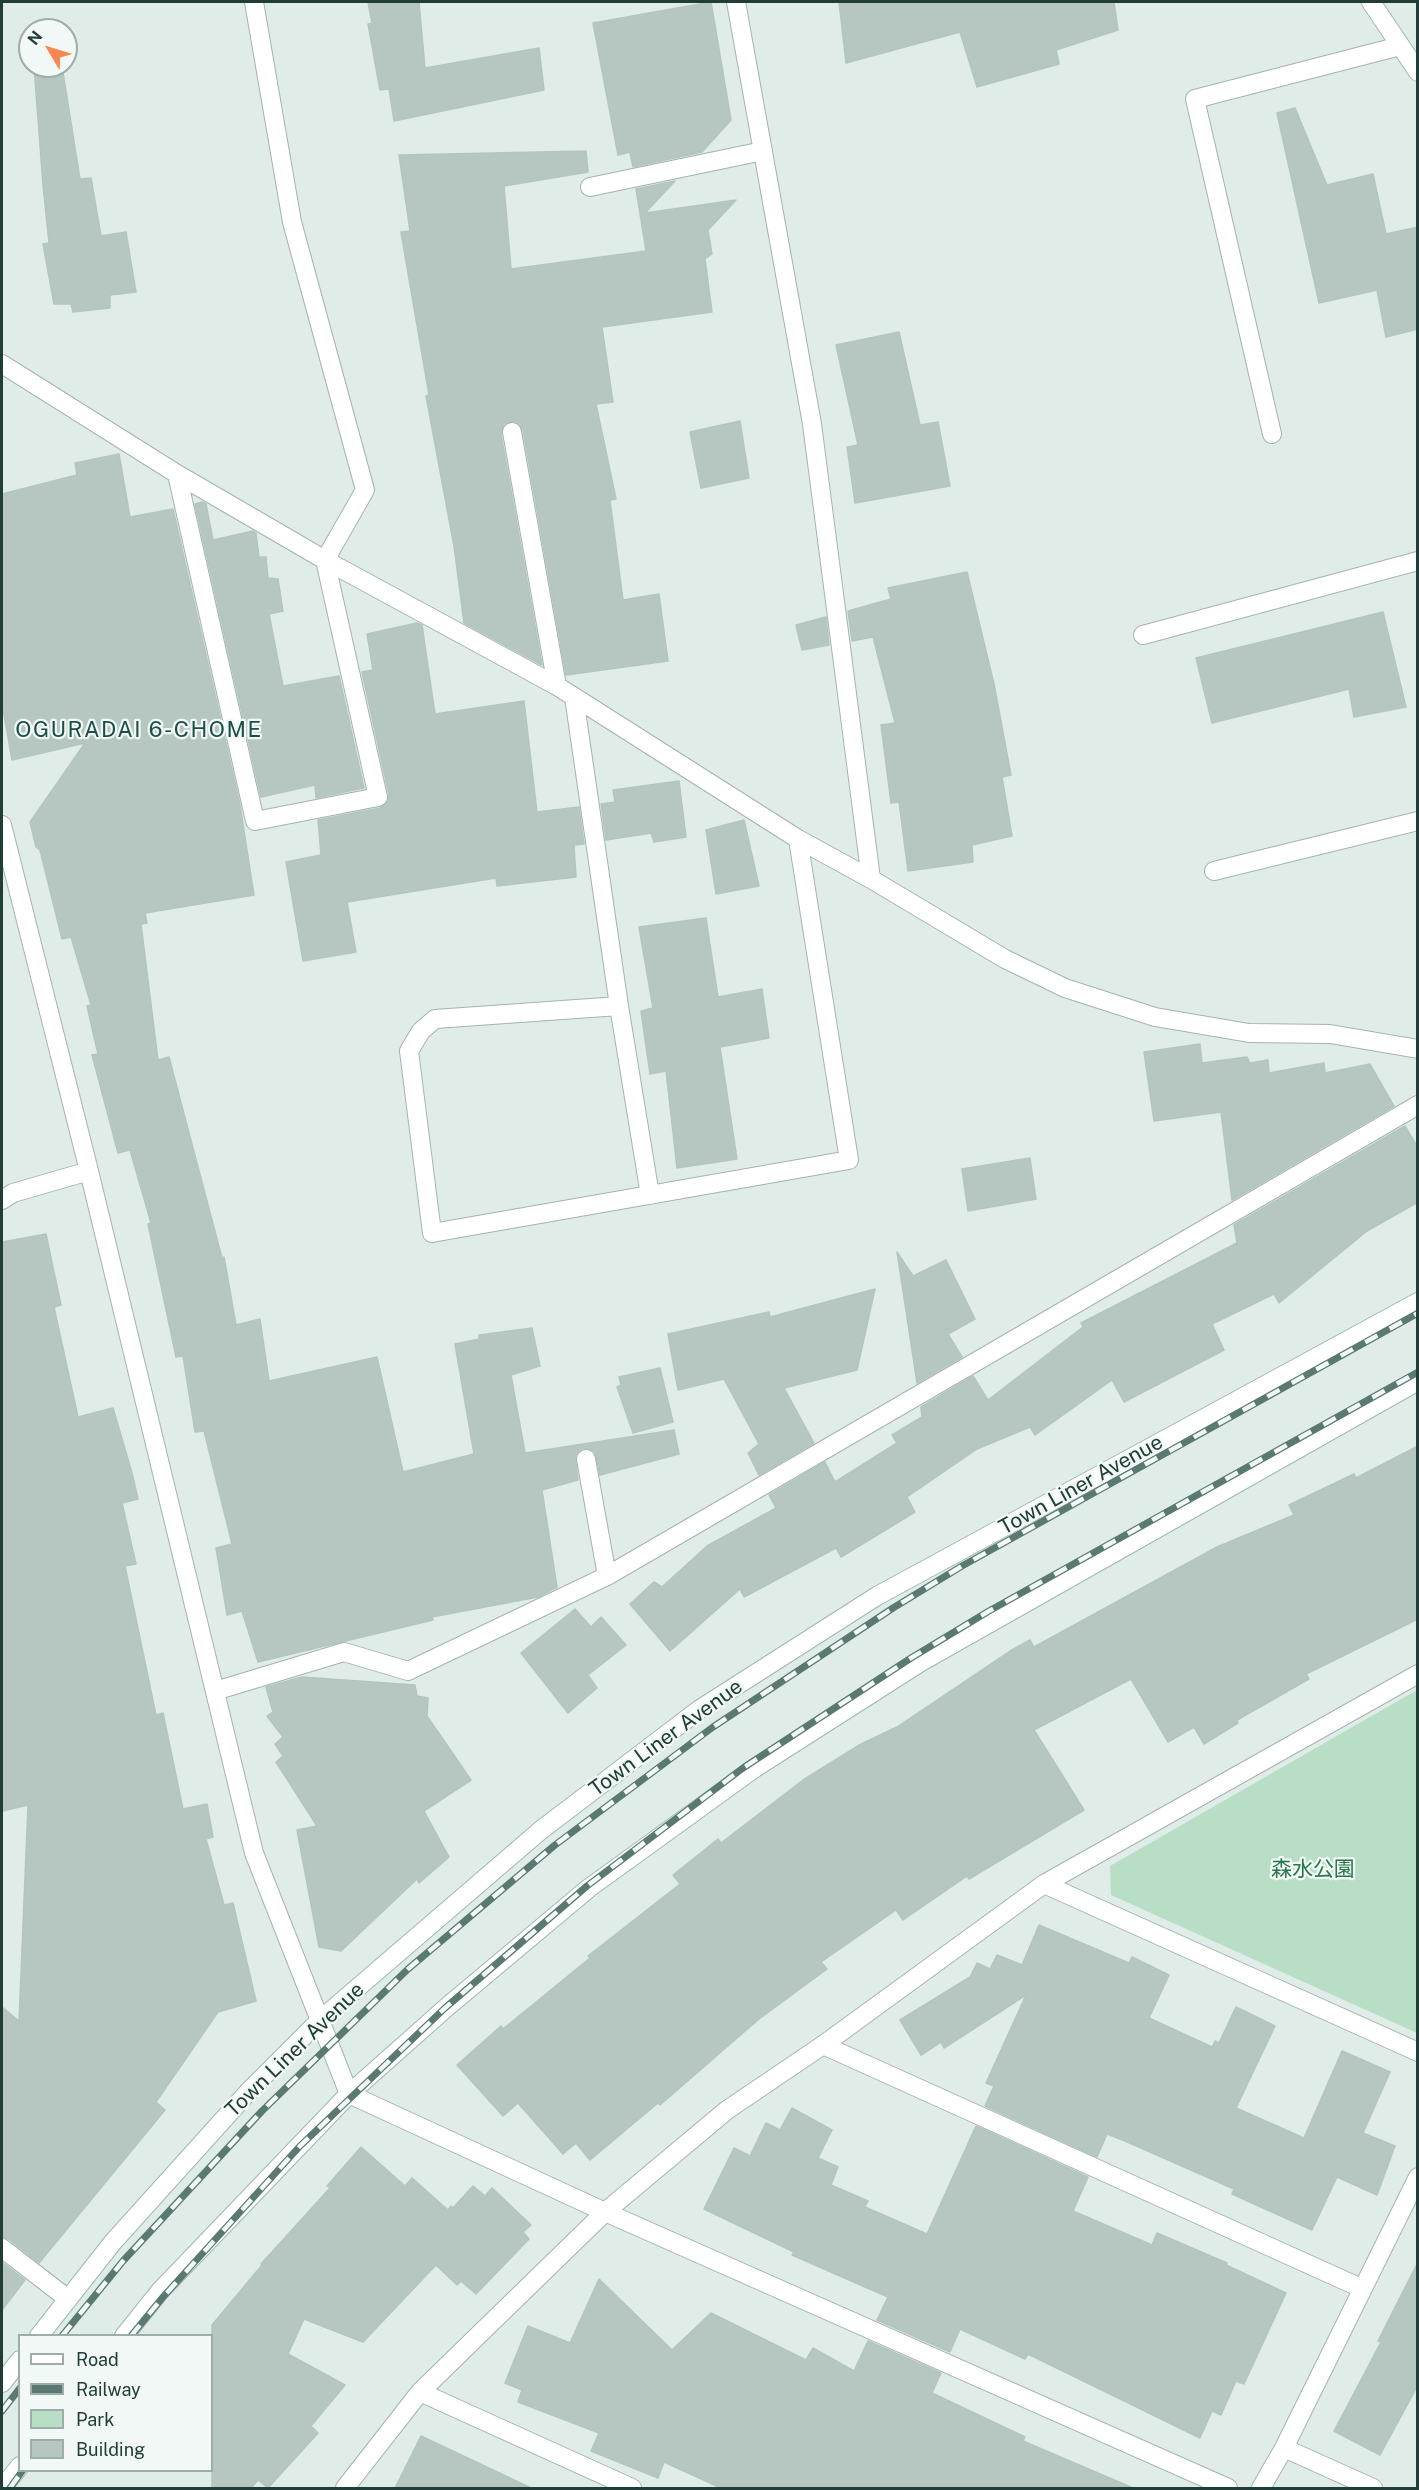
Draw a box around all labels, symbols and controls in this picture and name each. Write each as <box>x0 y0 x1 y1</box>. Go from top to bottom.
north arrow <box>18 18 78 78</box>
text: N <box>24 27 46 49</box>
district label: OGURADAI 6-CHOME <box>15 717 263 743</box>
street label: Town Liner Avenue <box>995 1430 1167 1540</box>
street label: Town Liner Avenue <box>584 1674 748 1802</box>
park label: 森水公園 <box>1271 1857 1355 1883</box>
street label: Town Liner Avenue <box>220 1977 370 2123</box>
legend <box>18 2334 213 2472</box>
text: Road <box>76 2349 119 2370</box>
text: Railway <box>76 2379 141 2400</box>
text: Park <box>76 2409 114 2430</box>
text: Building <box>76 2439 145 2460</box>

